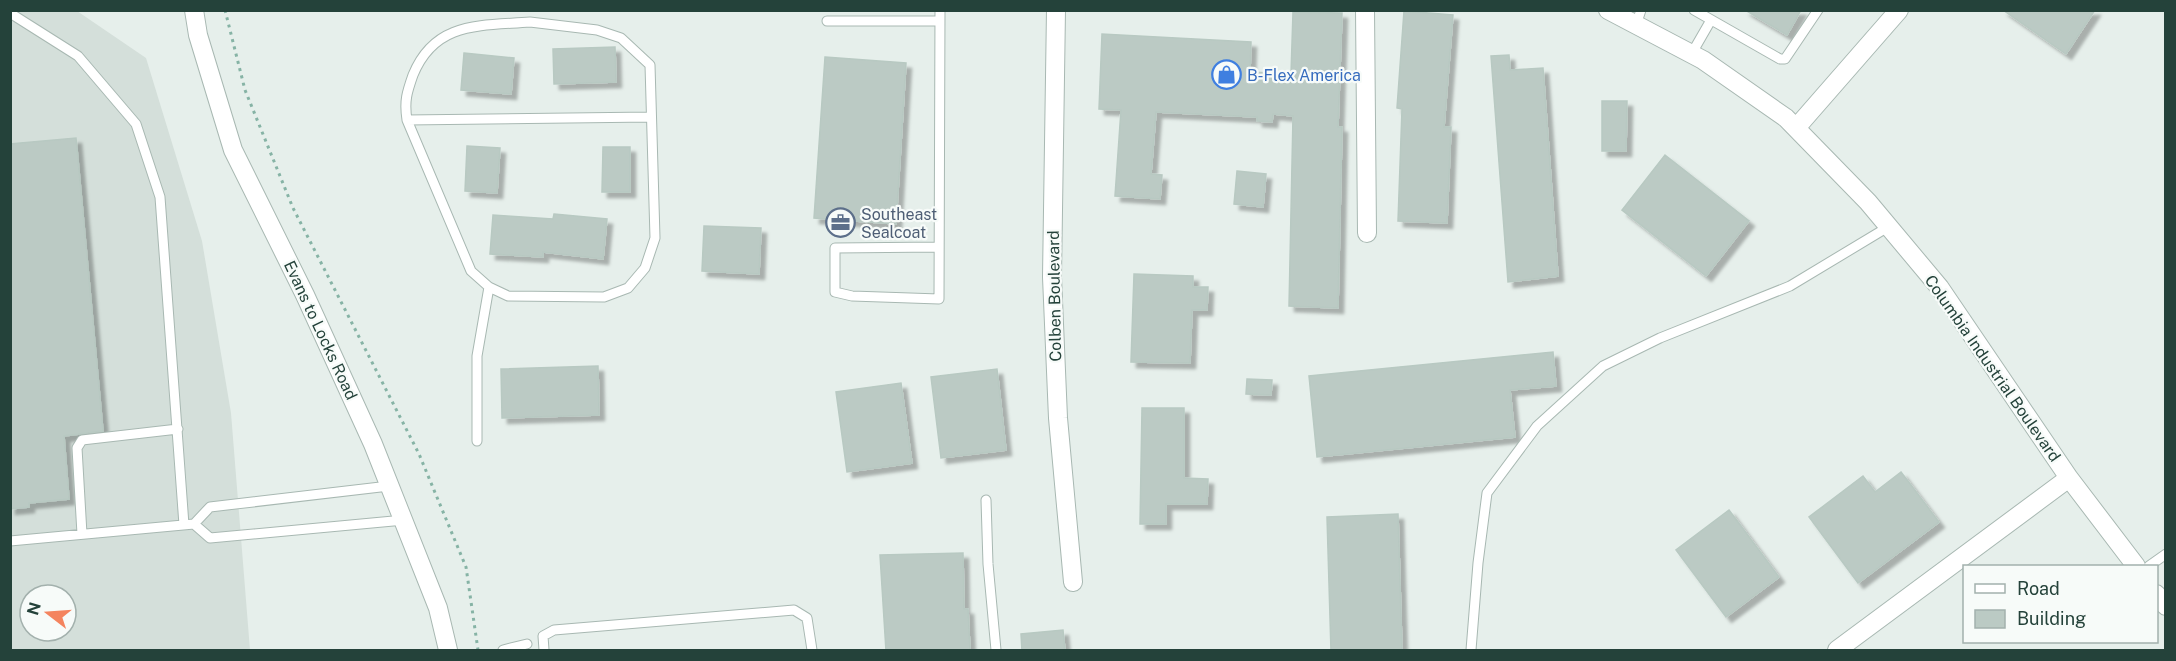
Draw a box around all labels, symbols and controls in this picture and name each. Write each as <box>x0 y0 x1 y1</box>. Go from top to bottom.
shop icon: B-Flex America <box>1210 59 1242 91</box>
place label: B-Flex America <box>1247 66 1361 85</box>
place label: Southeast Sealcoat <box>861 205 937 242</box>
office icon: Southeast Sealcoat <box>824 207 856 239</box>
street label: Colben Boulevard <box>1044 230 1065 362</box>
street label: Evans to Locks Road <box>280 258 361 403</box>
street label: Columbia Industrial Boulevard <box>1921 271 2064 465</box>
legend <box>1963 565 2158 643</box>
text: Road <box>2017 578 2060 599</box>
north arrow <box>18 583 78 643</box>
text: N <box>23 600 45 618</box>
text: Building <box>2017 608 2086 629</box>

